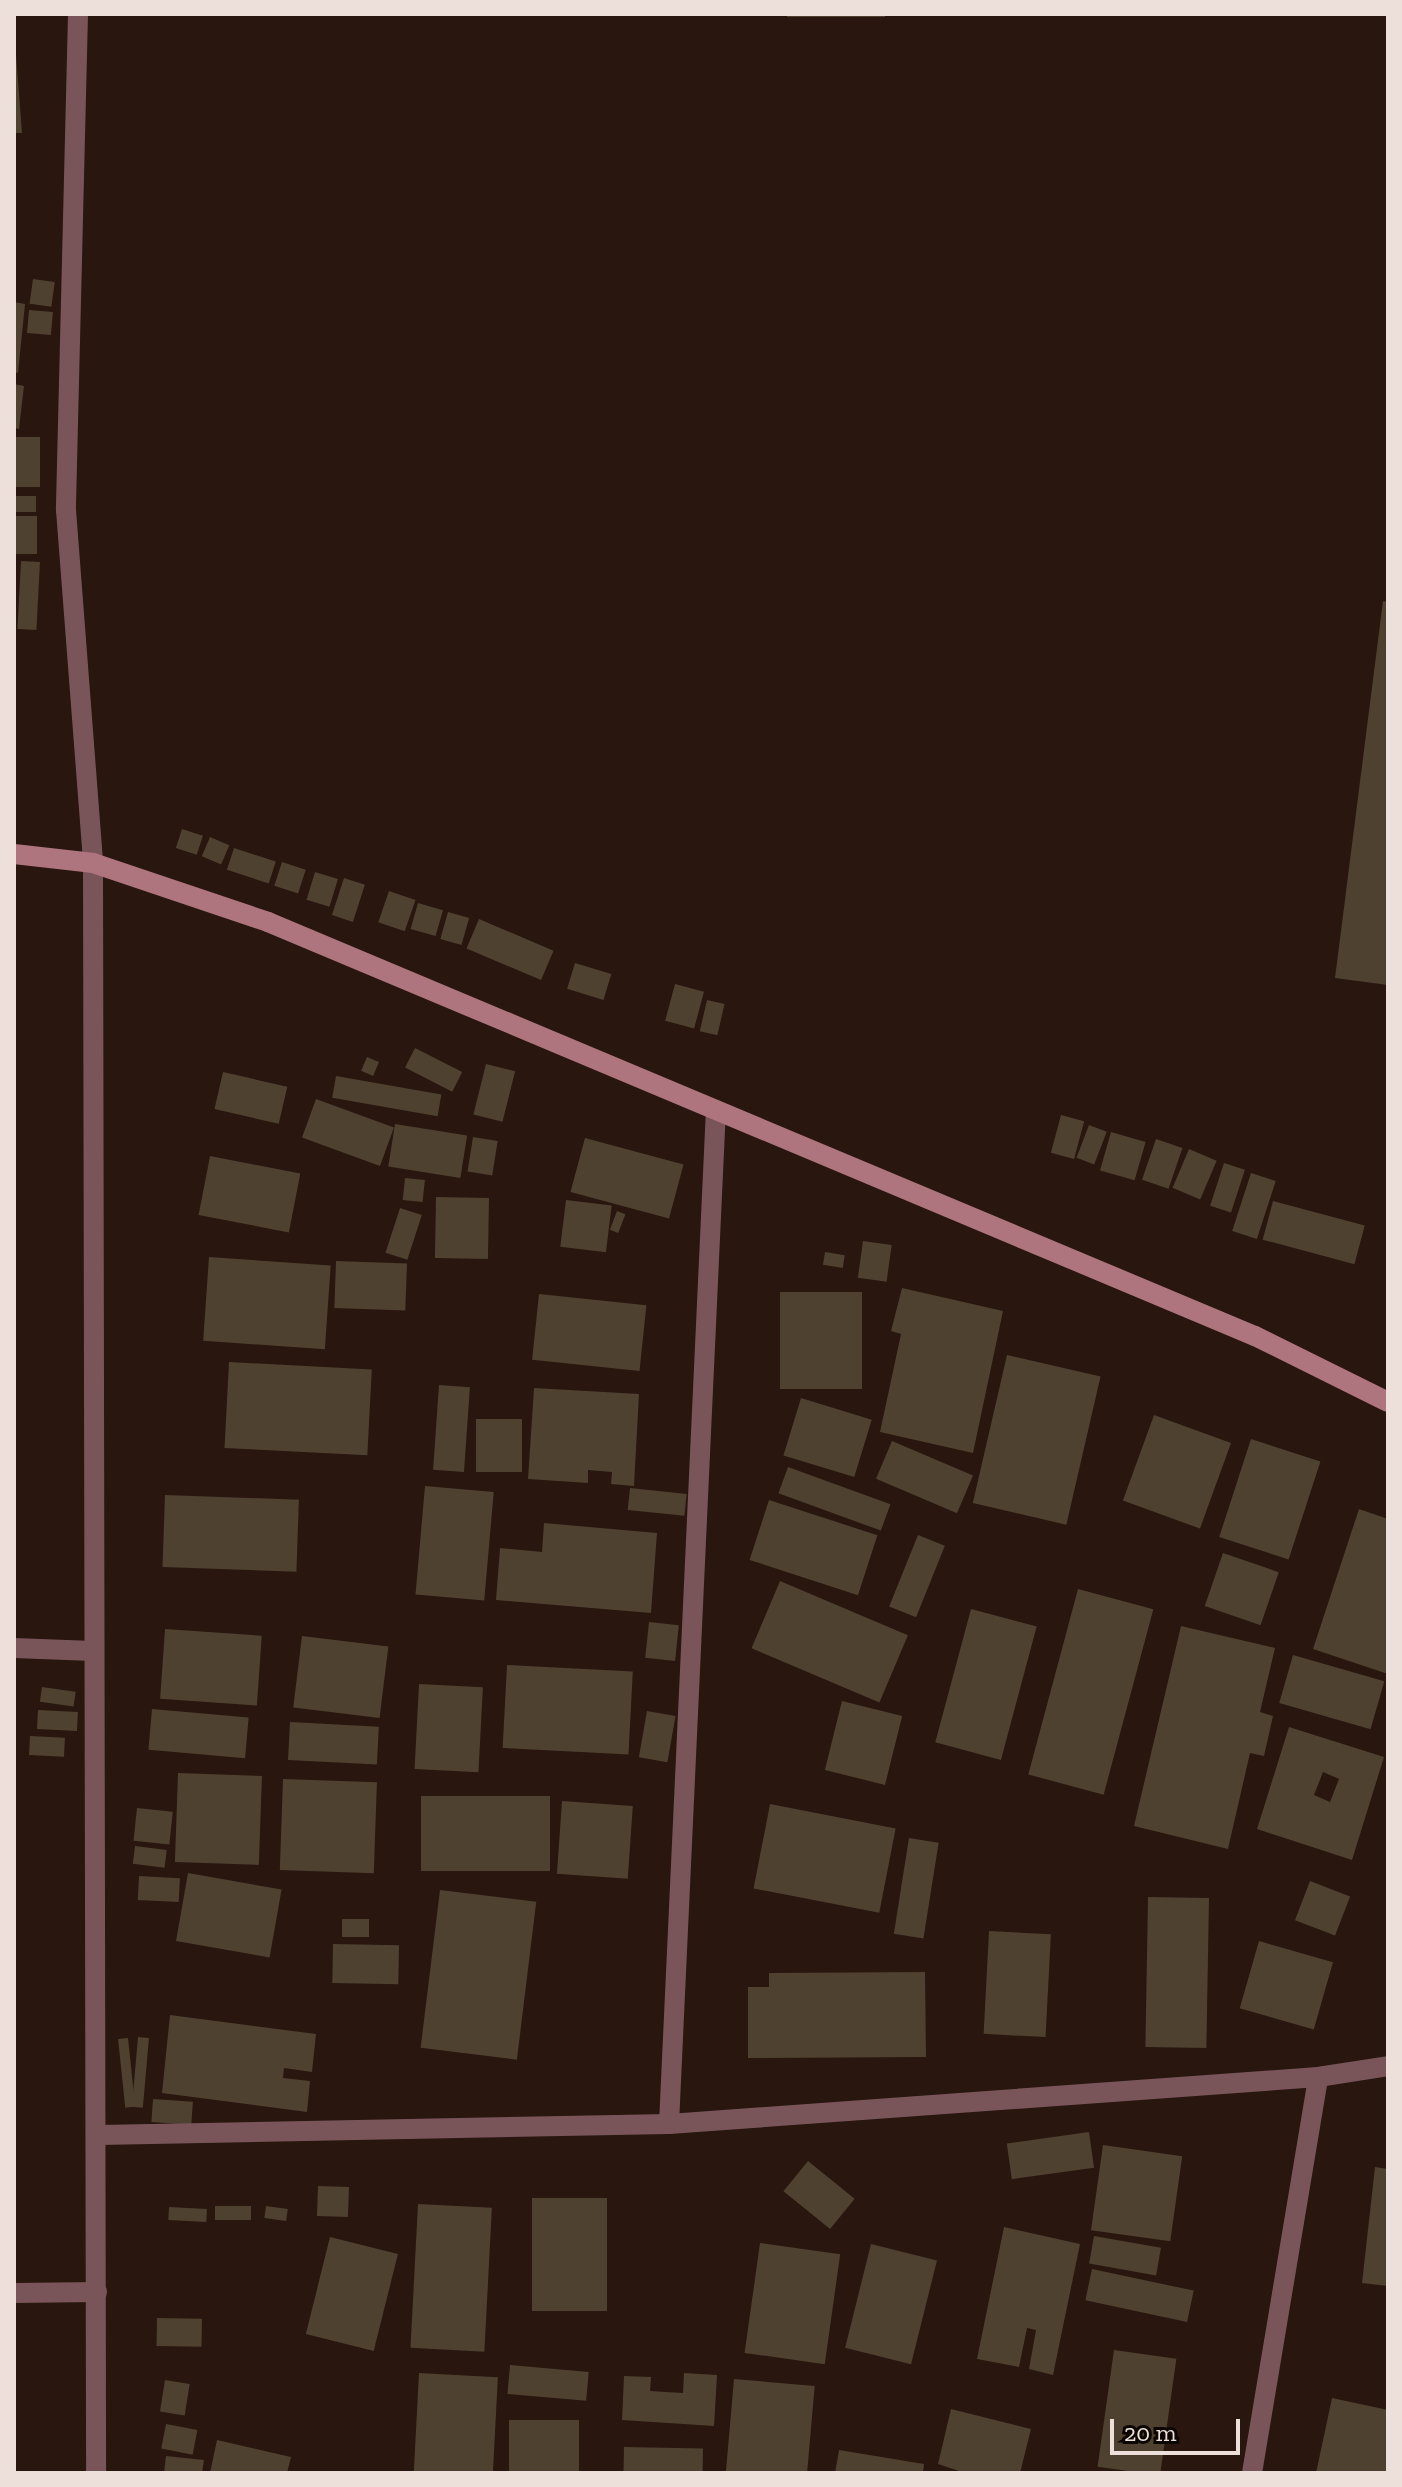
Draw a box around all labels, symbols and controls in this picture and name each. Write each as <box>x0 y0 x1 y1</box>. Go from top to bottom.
scale bar <box>1114 2403 1244 2453</box>
text: 20 m <box>1124 2418 1176 2447</box>

